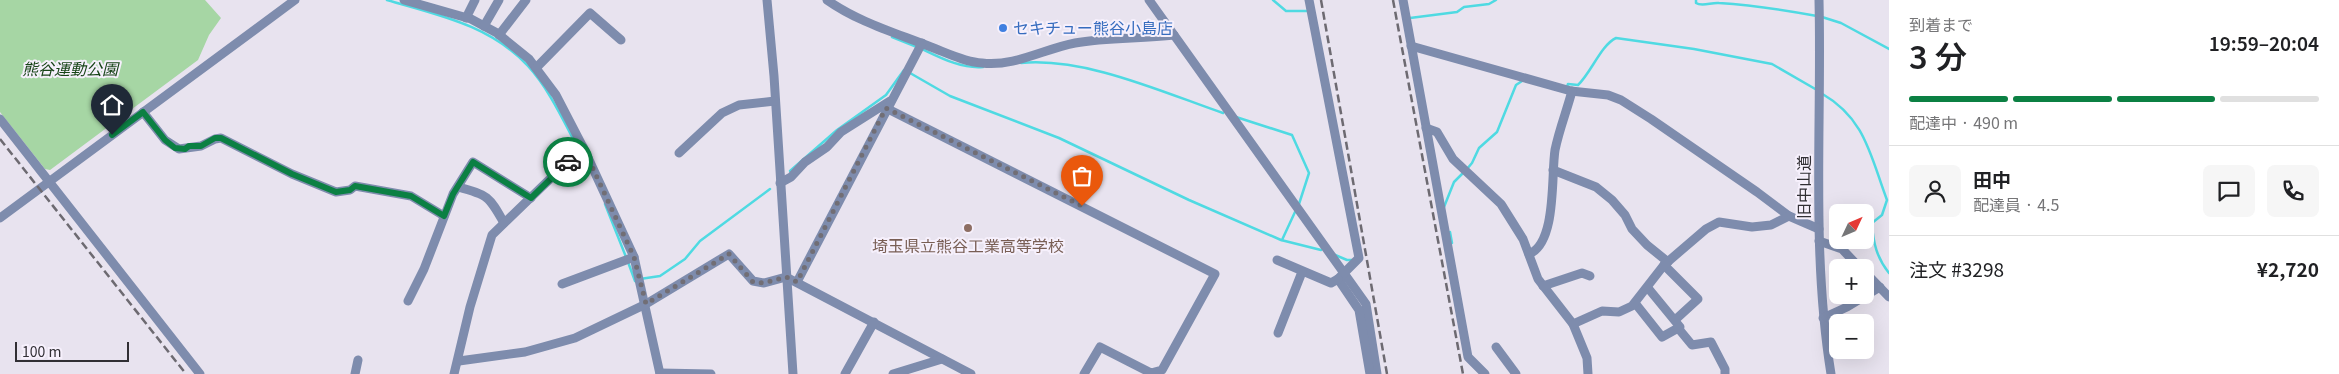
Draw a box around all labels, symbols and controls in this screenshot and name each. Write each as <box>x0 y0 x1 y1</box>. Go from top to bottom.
text: 到着まで <box>1909 12 1973 36</box>
place label: セキチュー熊谷小島店 <box>1013 15 1173 39</box>
marker: セキチュー熊谷小島店 <box>997 22 1009 34</box>
text: 19:59–20:04 <box>2209 29 2319 56</box>
text: 3 分 <box>1909 32 1967 78</box>
park label: 熊谷運動公園 <box>22 56 120 80</box>
pin <box>91 84 133 135</box>
icon: home <box>98 91 126 119</box>
text: 配達中 · 490 m <box>1909 110 2018 134</box>
courier <box>543 137 593 187</box>
icon: car <box>554 148 582 176</box>
pin <box>1061 155 1103 206</box>
street label: 旧中山道 <box>1791 155 1815 219</box>
icon: bag <box>1068 162 1096 190</box>
button: person <box>1909 165 1961 217</box>
text: 田中 <box>1973 165 2011 192</box>
button: chat <box>2203 165 2255 217</box>
button: phone <box>2267 165 2319 217</box>
text: 配達員 · 4.5 <box>1973 192 2059 216</box>
north arrow <box>1829 204 1874 249</box>
map controls <box>1829 204 1874 359</box>
marker: 埼玉県立熊谷工業高等学校 <box>962 222 974 234</box>
place label: 埼玉県立熊谷工業高等学校 <box>872 233 1064 257</box>
text: 注文 #3298 <box>1909 255 2004 282</box>
text: ¥2,720 <box>2257 255 2319 282</box>
button: + <box>1829 259 1874 304</box>
button: − <box>1829 314 1874 359</box>
scale bar <box>15 339 129 362</box>
text: 100 m <box>22 341 61 361</box>

